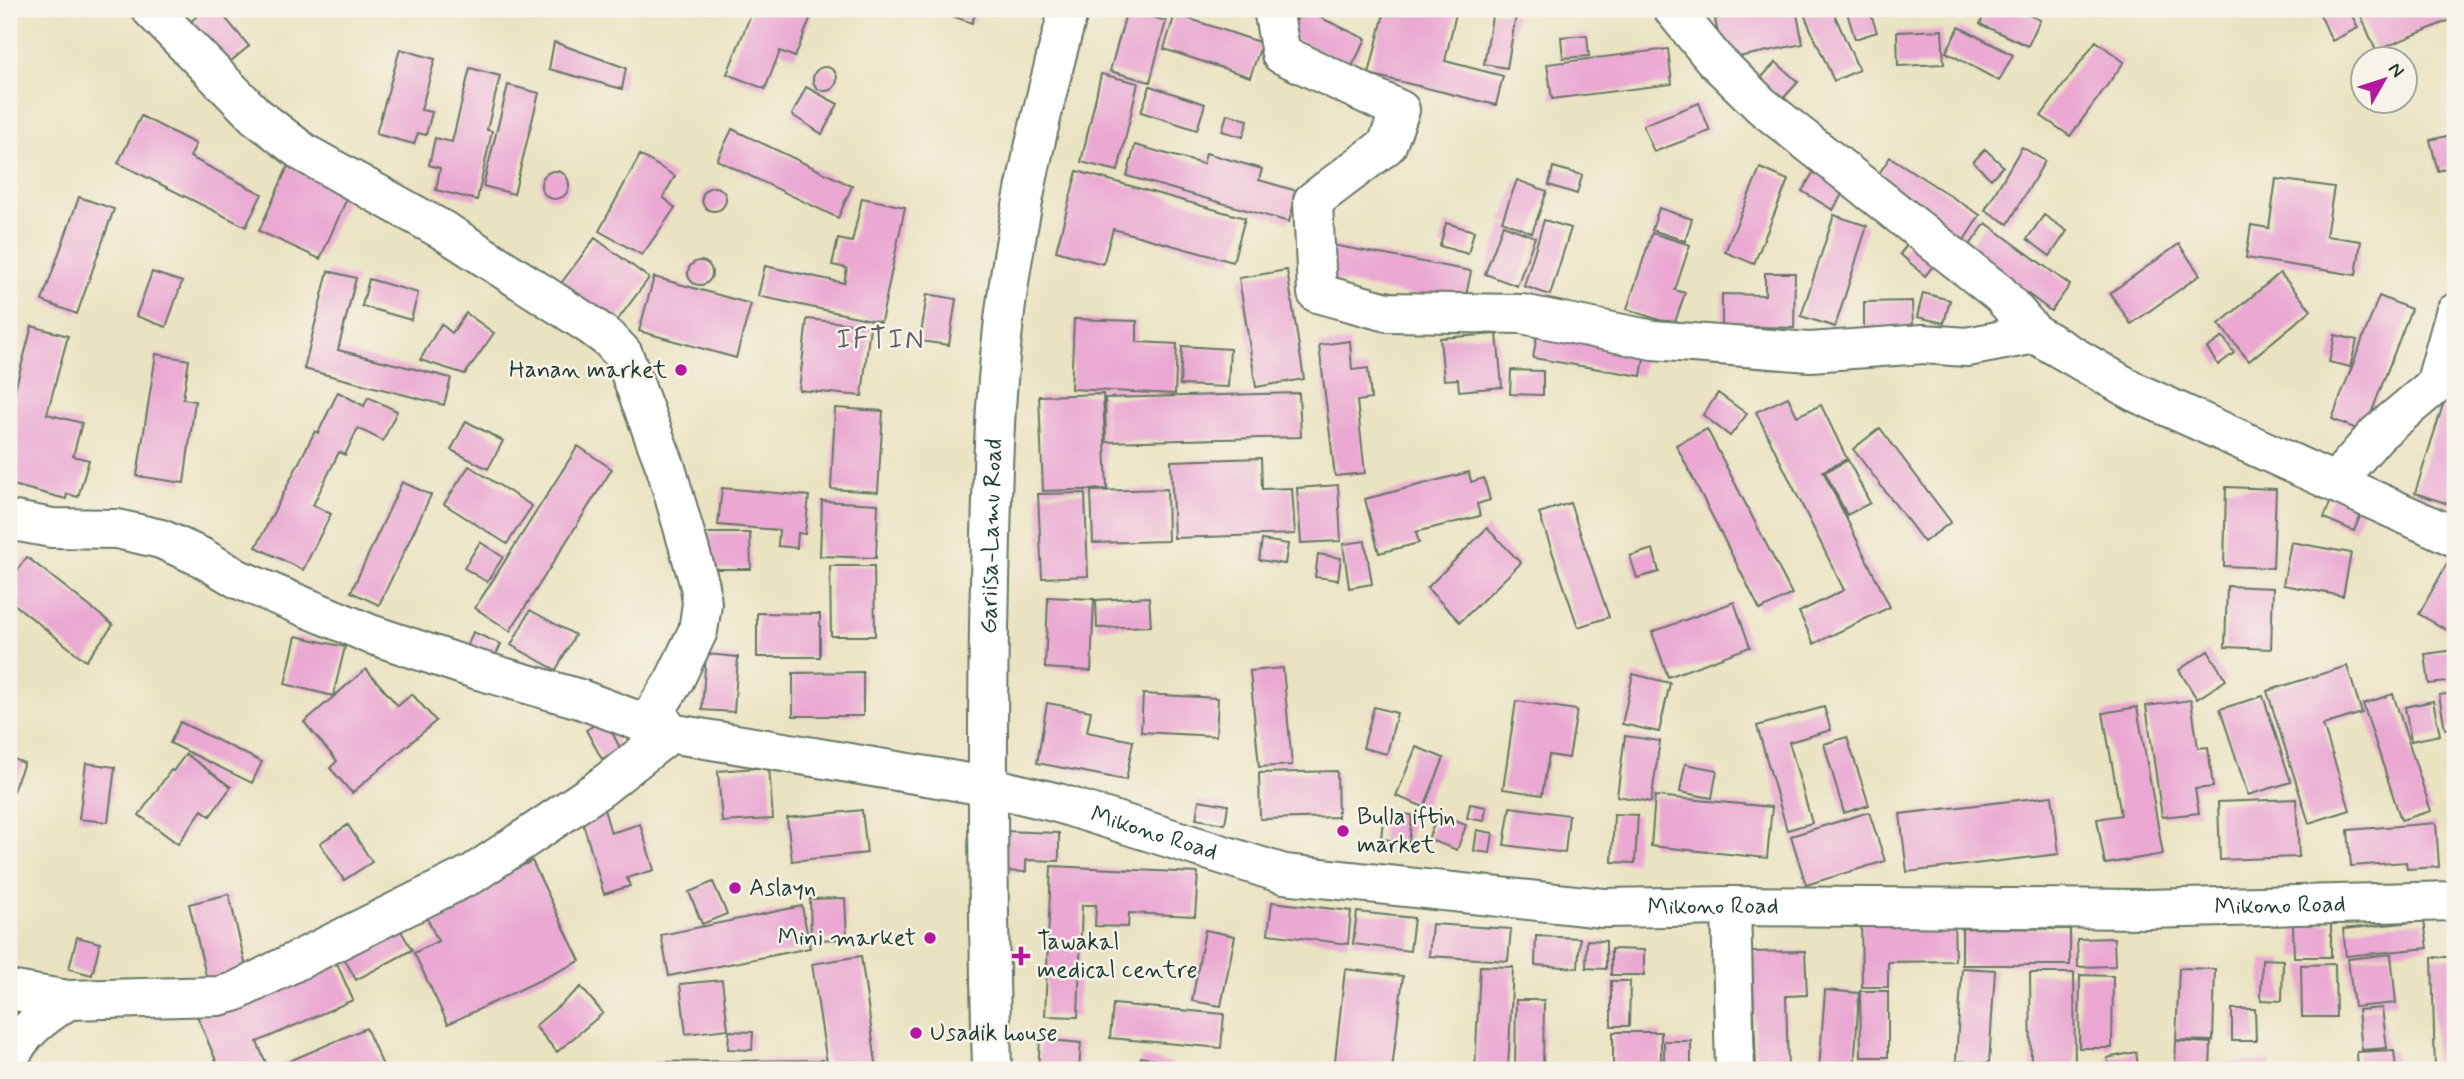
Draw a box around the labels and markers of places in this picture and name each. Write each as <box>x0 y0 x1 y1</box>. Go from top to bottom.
place label: Hanan market <box>509 355 667 386</box>
marker: Hanan market <box>673 362 689 378</box>
place label: Bulla iftin market <box>1357 802 1455 861</box>
marker: Bulla iftin market <box>1335 823 1351 839</box>
place label: Aslayn <box>749 873 816 904</box>
marker: Aslayn <box>727 880 743 896</box>
place label: Mini market <box>778 923 916 954</box>
place label: Tawakal medical centre <box>1037 927 1198 986</box>
marker: Mini market <box>922 930 938 946</box>
marker: Tawakal medical centre <box>1011 946 1031 966</box>
place label: Usadik house <box>930 1018 1058 1049</box>
marker: Usadik house <box>908 1025 924 1041</box>

